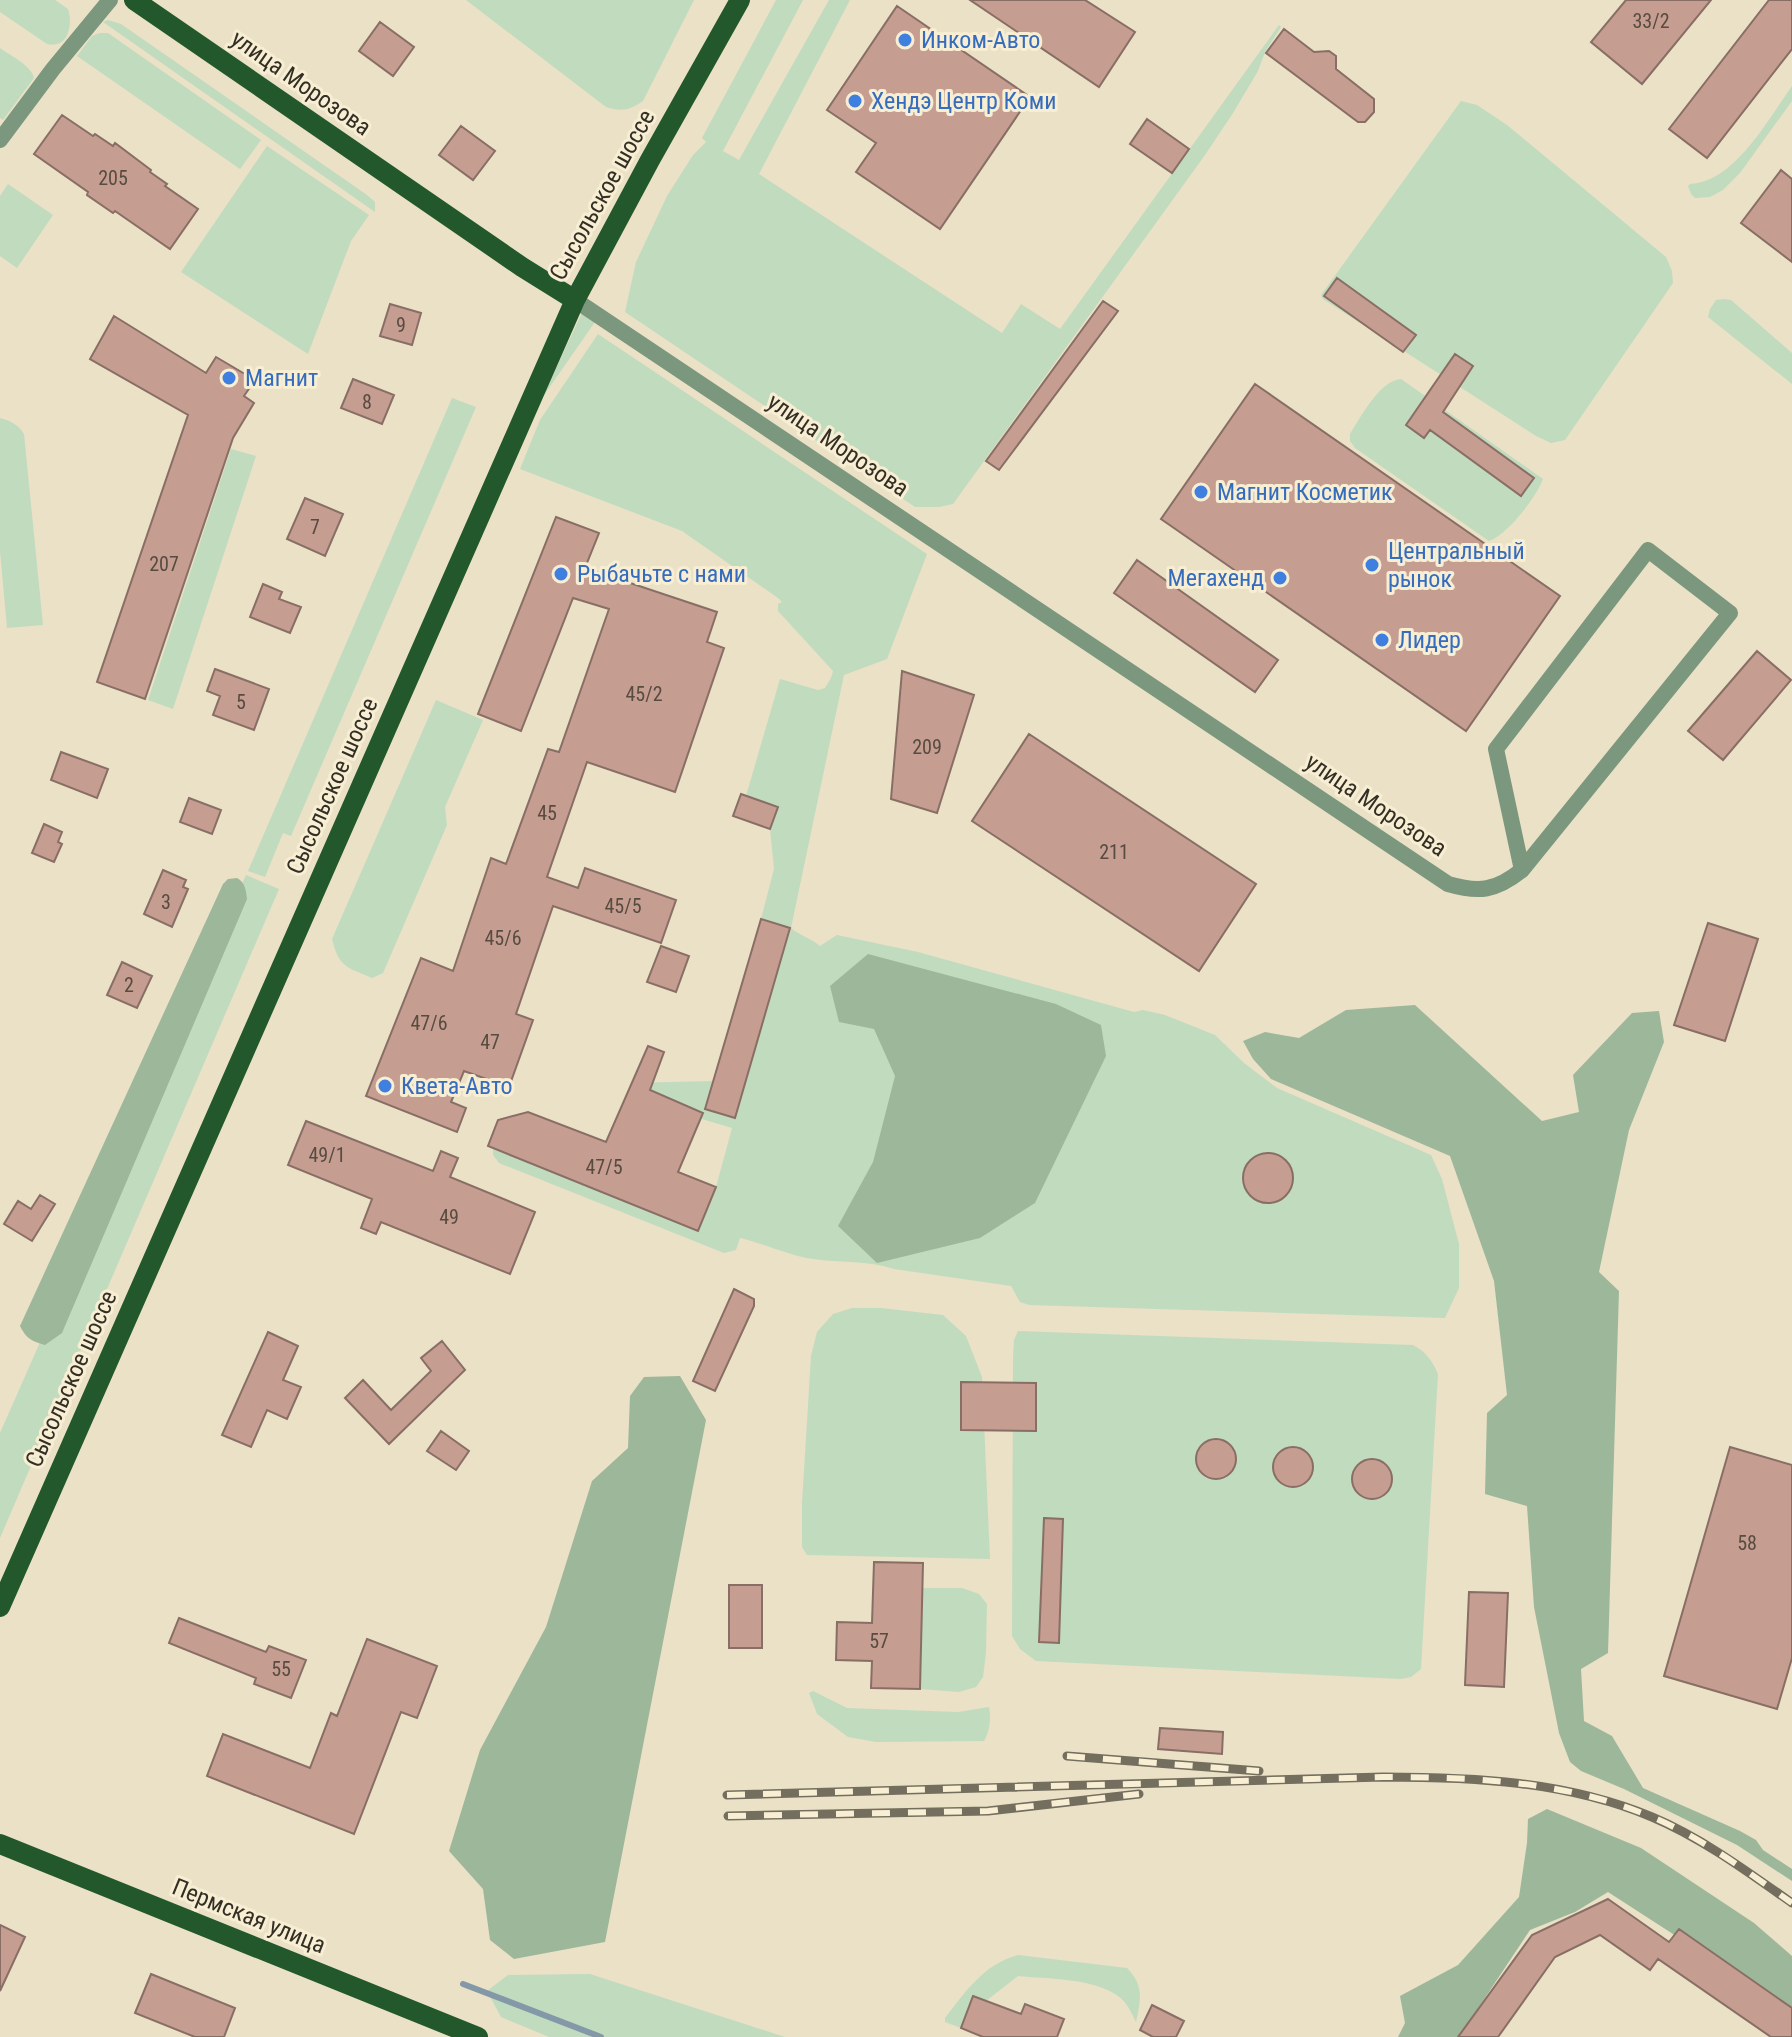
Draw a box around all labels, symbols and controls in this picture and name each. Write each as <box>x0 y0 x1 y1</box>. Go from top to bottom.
house number: 33/2 <box>1632 9 1670 33</box>
street label: улица Морозова <box>226 25 376 141</box>
place label: Инком-Авто <box>921 26 1040 54</box>
marker: Инком-Авто <box>896 31 914 49</box>
place label: Хендэ Центр Коми <box>871 87 1056 115</box>
marker: Хендэ Центр Коми <box>846 92 864 110</box>
street label: Сысольское шоссе <box>544 105 660 285</box>
house number: 205 <box>98 166 128 190</box>
house number: 9 <box>396 313 406 337</box>
place label: Магнит <box>245 364 318 392</box>
marker: Магнит <box>220 369 238 387</box>
street label: улица Морозова <box>762 388 914 502</box>
house number: 8 <box>362 390 372 414</box>
place label: Магнит Косметик <box>1217 478 1393 506</box>
marker: Магнит Косметик <box>1192 483 1210 501</box>
house number: 7 <box>310 515 320 539</box>
place label: Центральный рынок <box>1388 537 1525 593</box>
house number: 207 <box>149 552 179 576</box>
marker: Центральный рынок <box>1363 556 1381 574</box>
place label: Рыбачьте с нами <box>577 560 746 588</box>
place label: Мегахенд <box>1168 564 1264 592</box>
marker: Рыбачьте с нами <box>552 565 570 583</box>
marker: Мегахенд <box>1271 569 1289 587</box>
place label: Лидер <box>1398 626 1461 654</box>
marker: Лидер <box>1373 631 1391 649</box>
house number: 45/2 <box>625 682 663 706</box>
house number: 5 <box>236 690 246 714</box>
street label: Сысольское шоссе <box>281 693 383 879</box>
house number: 209 <box>912 735 942 759</box>
street label: улица Морозова <box>1300 748 1452 862</box>
house number: 45 <box>537 801 557 825</box>
house number: 211 <box>1099 840 1129 864</box>
house number: 3 <box>161 890 171 914</box>
house number: 45/5 <box>604 894 642 918</box>
house number: 45/6 <box>484 926 522 950</box>
house number: 2 <box>124 973 134 997</box>
house number: 47/6 <box>410 1011 448 1035</box>
house number: 47 <box>480 1030 500 1054</box>
place label: Квета-Авто <box>401 1072 513 1100</box>
marker: Квета-Авто <box>376 1077 394 1095</box>
house number: 49/1 <box>308 1143 346 1167</box>
house number: 47/5 <box>585 1155 623 1179</box>
house number: 49 <box>439 1205 459 1229</box>
street label: Сысольское шоссе <box>20 1286 122 1472</box>
house number: 58 <box>1737 1531 1757 1555</box>
house number: 57 <box>869 1629 889 1653</box>
house number: 55 <box>271 1657 291 1681</box>
street label: Пермская улица <box>168 1873 330 1959</box>

